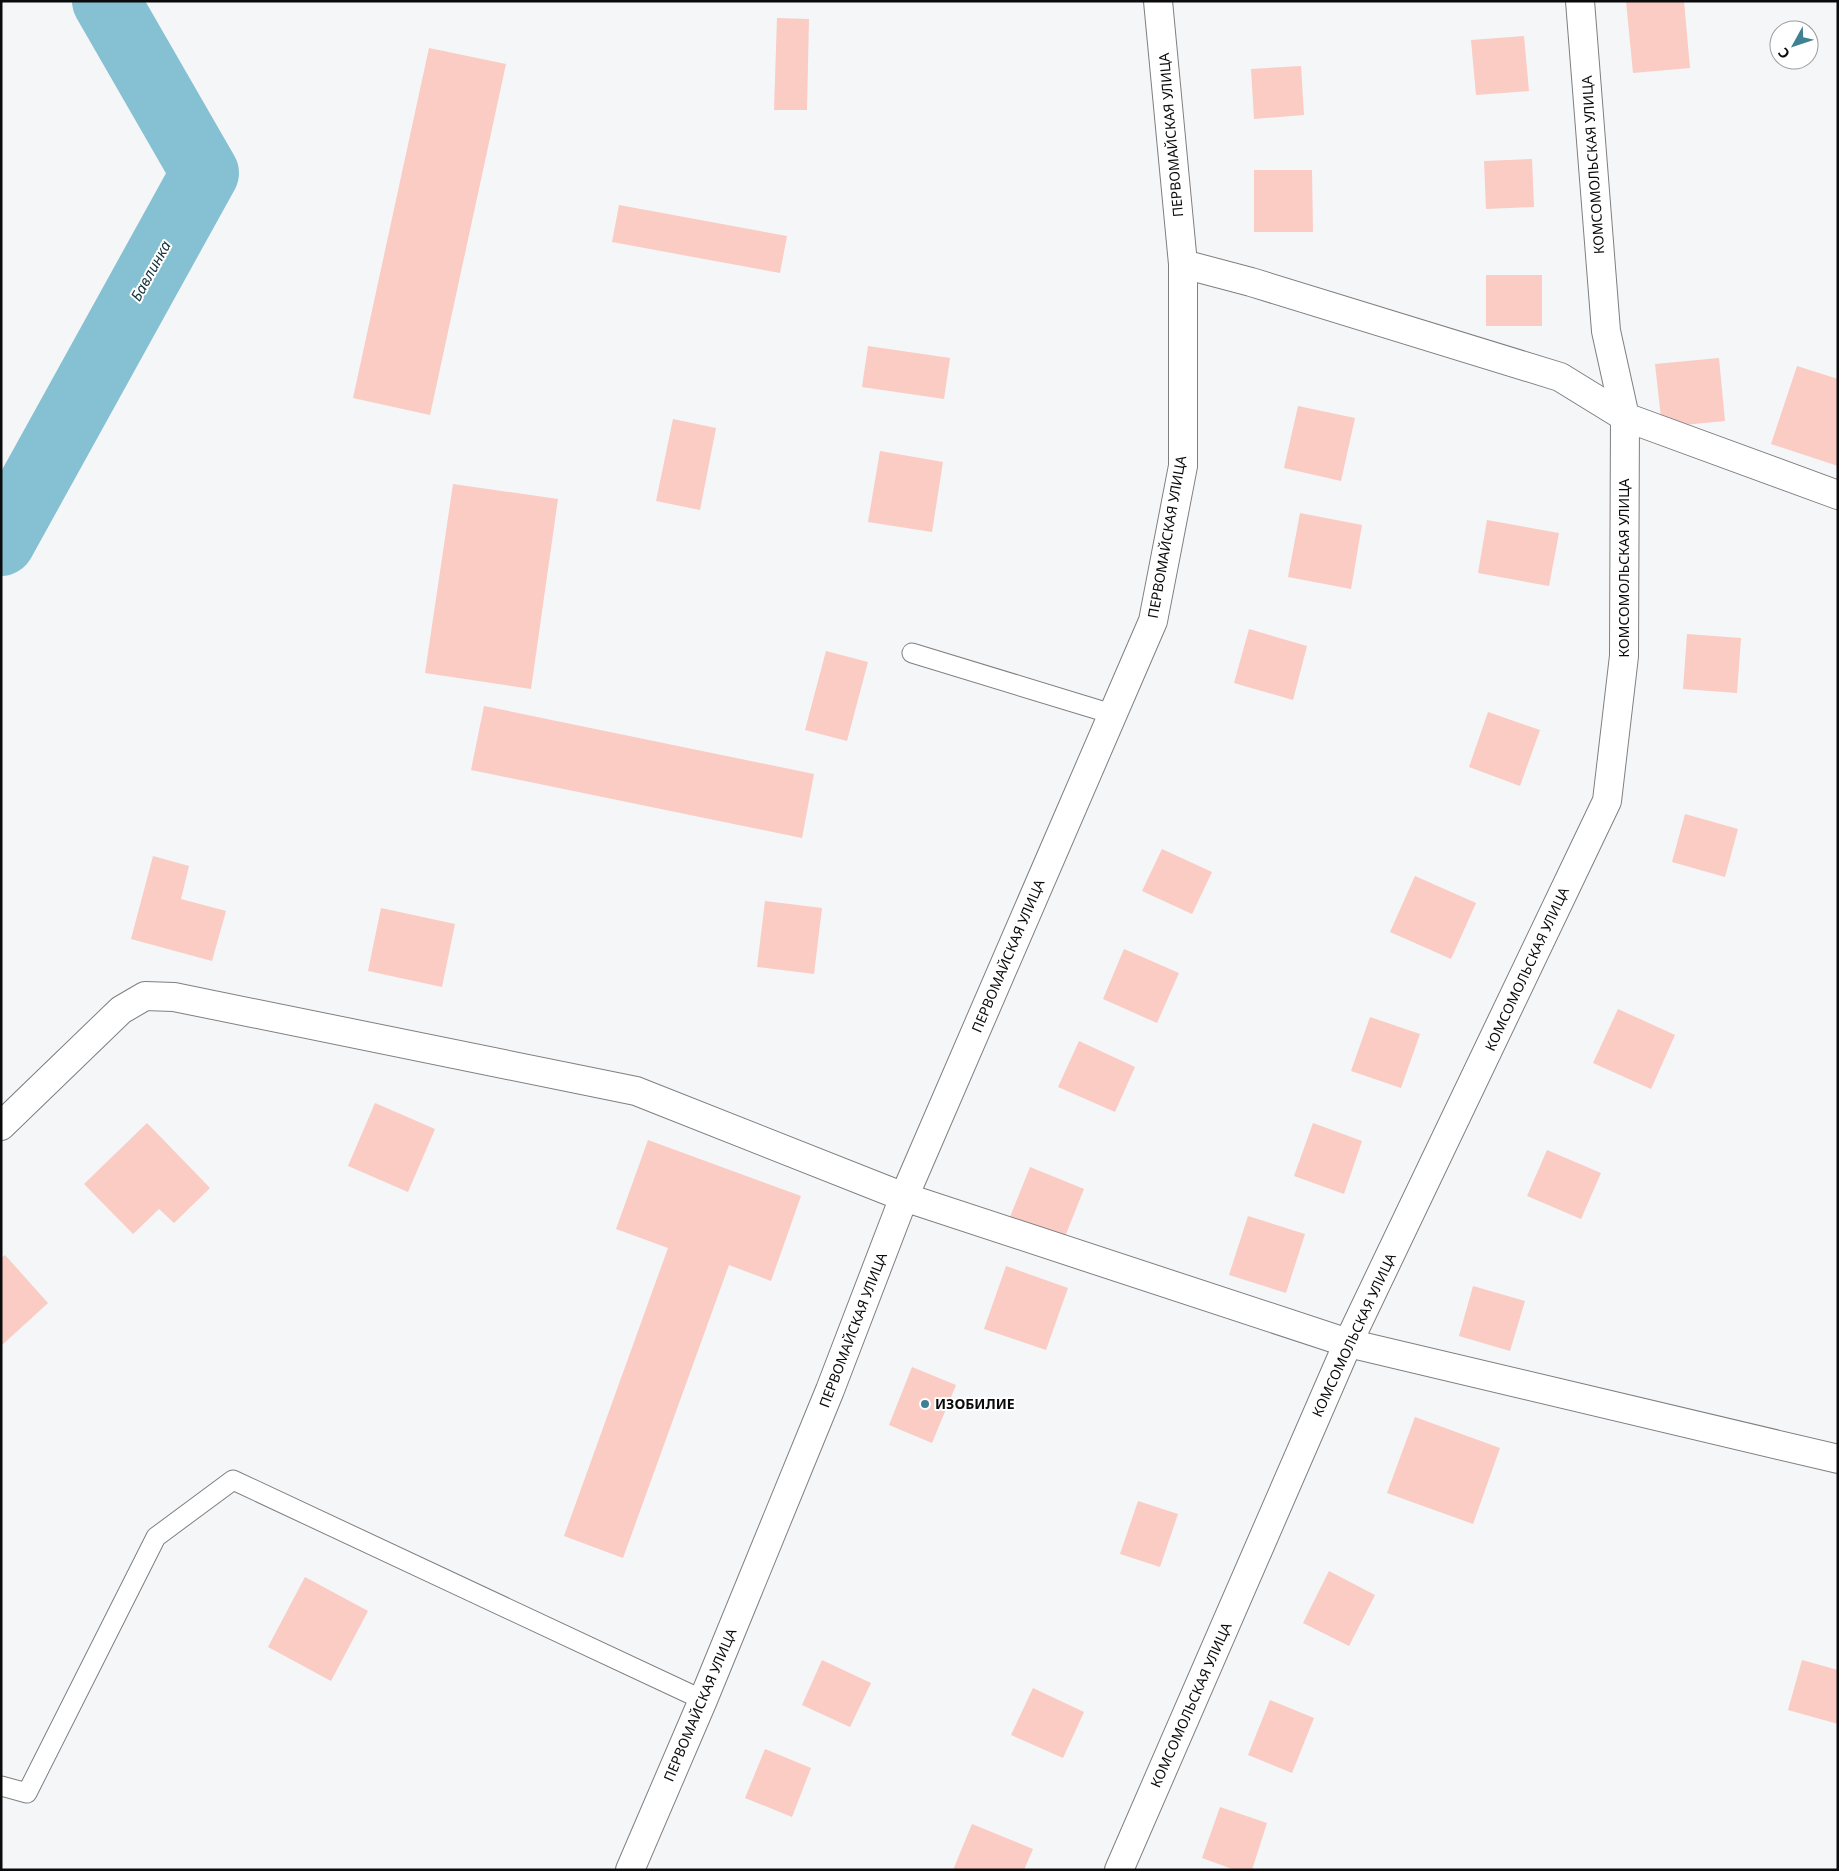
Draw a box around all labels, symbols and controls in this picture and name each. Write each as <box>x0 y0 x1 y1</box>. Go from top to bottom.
north arrow <box>1769 20 1819 70</box>
text: С <box>1773 44 1794 63</box>
street label: ПЕРВОМАЙСКАЯ УЛИЦА <box>1154 52 1187 218</box>
street label: КОМСОМОЛЬСКАЯ УЛИЦА <box>1577 75 1608 255</box>
water label: Бавлинка <box>125 236 175 304</box>
street label: ПЕРВОМАЙСКАЯ УЛИЦА <box>1143 454 1190 620</box>
street label: КОМСОМОЛЬСКАЯ УЛИЦА <box>1614 479 1633 657</box>
street label: ПЕРВОМАЙСКАЯ УЛИЦА <box>967 876 1048 1035</box>
street label: КОМСОМОЛЬСКАЯ УЛИЦА <box>1480 884 1573 1054</box>
street label: ПЕРВОМАЙСКАЯ УЛИЦА <box>814 1249 891 1410</box>
street label: КОМСОМОЛЬСКАЯ УЛИЦА <box>1307 1250 1400 1420</box>
place label: ИЗОБИЛИЕ <box>935 1394 1015 1413</box>
marker: ИЗОБИЛИЕ <box>919 1398 931 1410</box>
street label: КОМСОМОЛЬСКАЯ УЛИЦА <box>1145 1619 1236 1790</box>
street label: ПЕРВОМАЙСКАЯ УЛИЦА <box>659 1625 740 1784</box>

